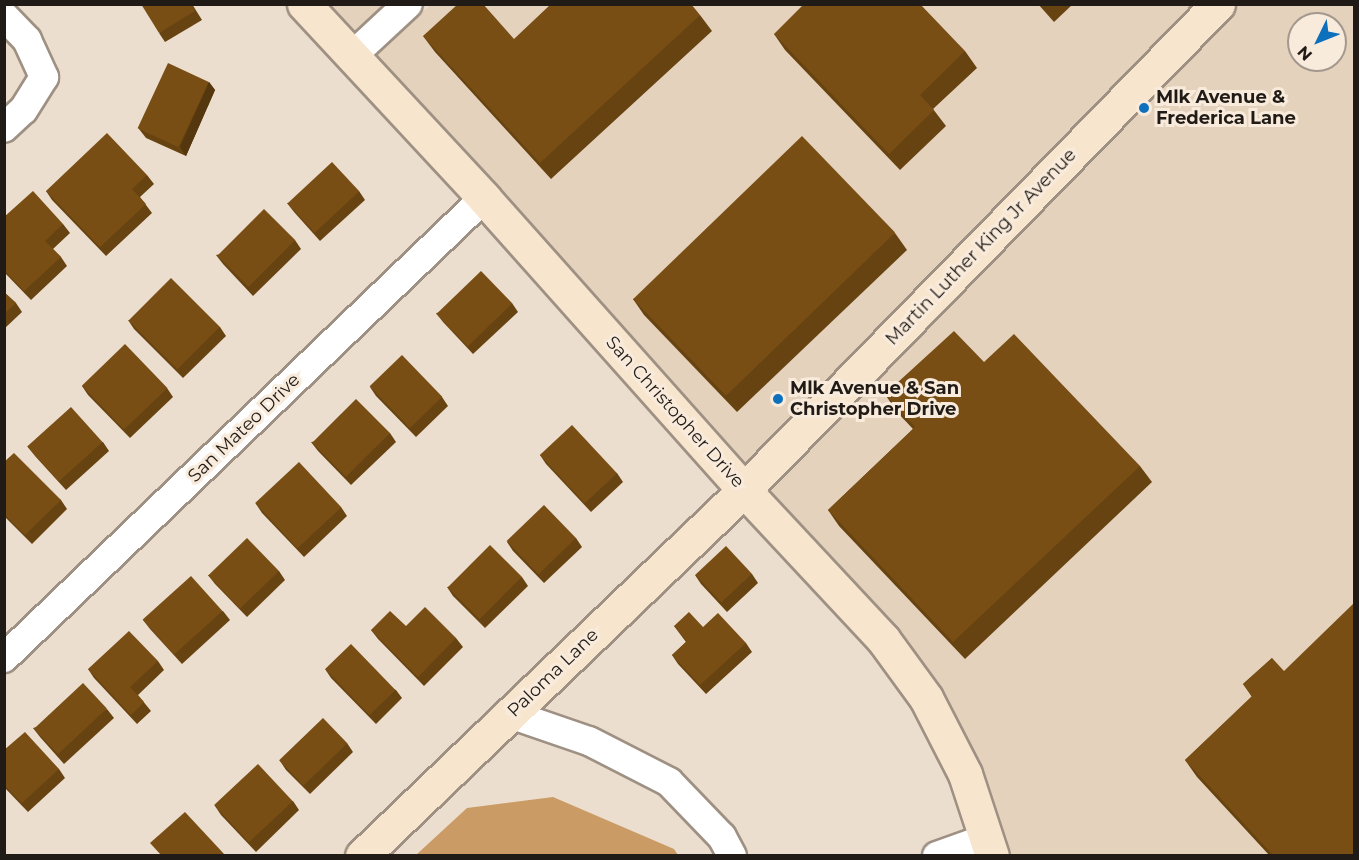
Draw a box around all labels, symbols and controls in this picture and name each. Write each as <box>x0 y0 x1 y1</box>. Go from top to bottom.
north arrow <box>1287 12 1347 72</box>
text: N <box>1294 42 1316 64</box>
place label: Mlk Avenue & Frederica Lane <box>1156 87 1296 130</box>
marker: Mlk Avenue & Frederica Lane <box>1137 101 1151 115</box>
street label: Martin Luther King Jr Avenue <box>881 144 1081 350</box>
street label: San Christopher Drive <box>601 332 749 492</box>
street label: San Mateo Drive <box>183 369 305 487</box>
place label: Mlk Avenue & San Christopher Drive <box>790 378 959 420</box>
marker: Mlk Avenue & San Christopher Drive <box>771 392 785 406</box>
street label: Paloma Lane <box>503 624 603 722</box>

